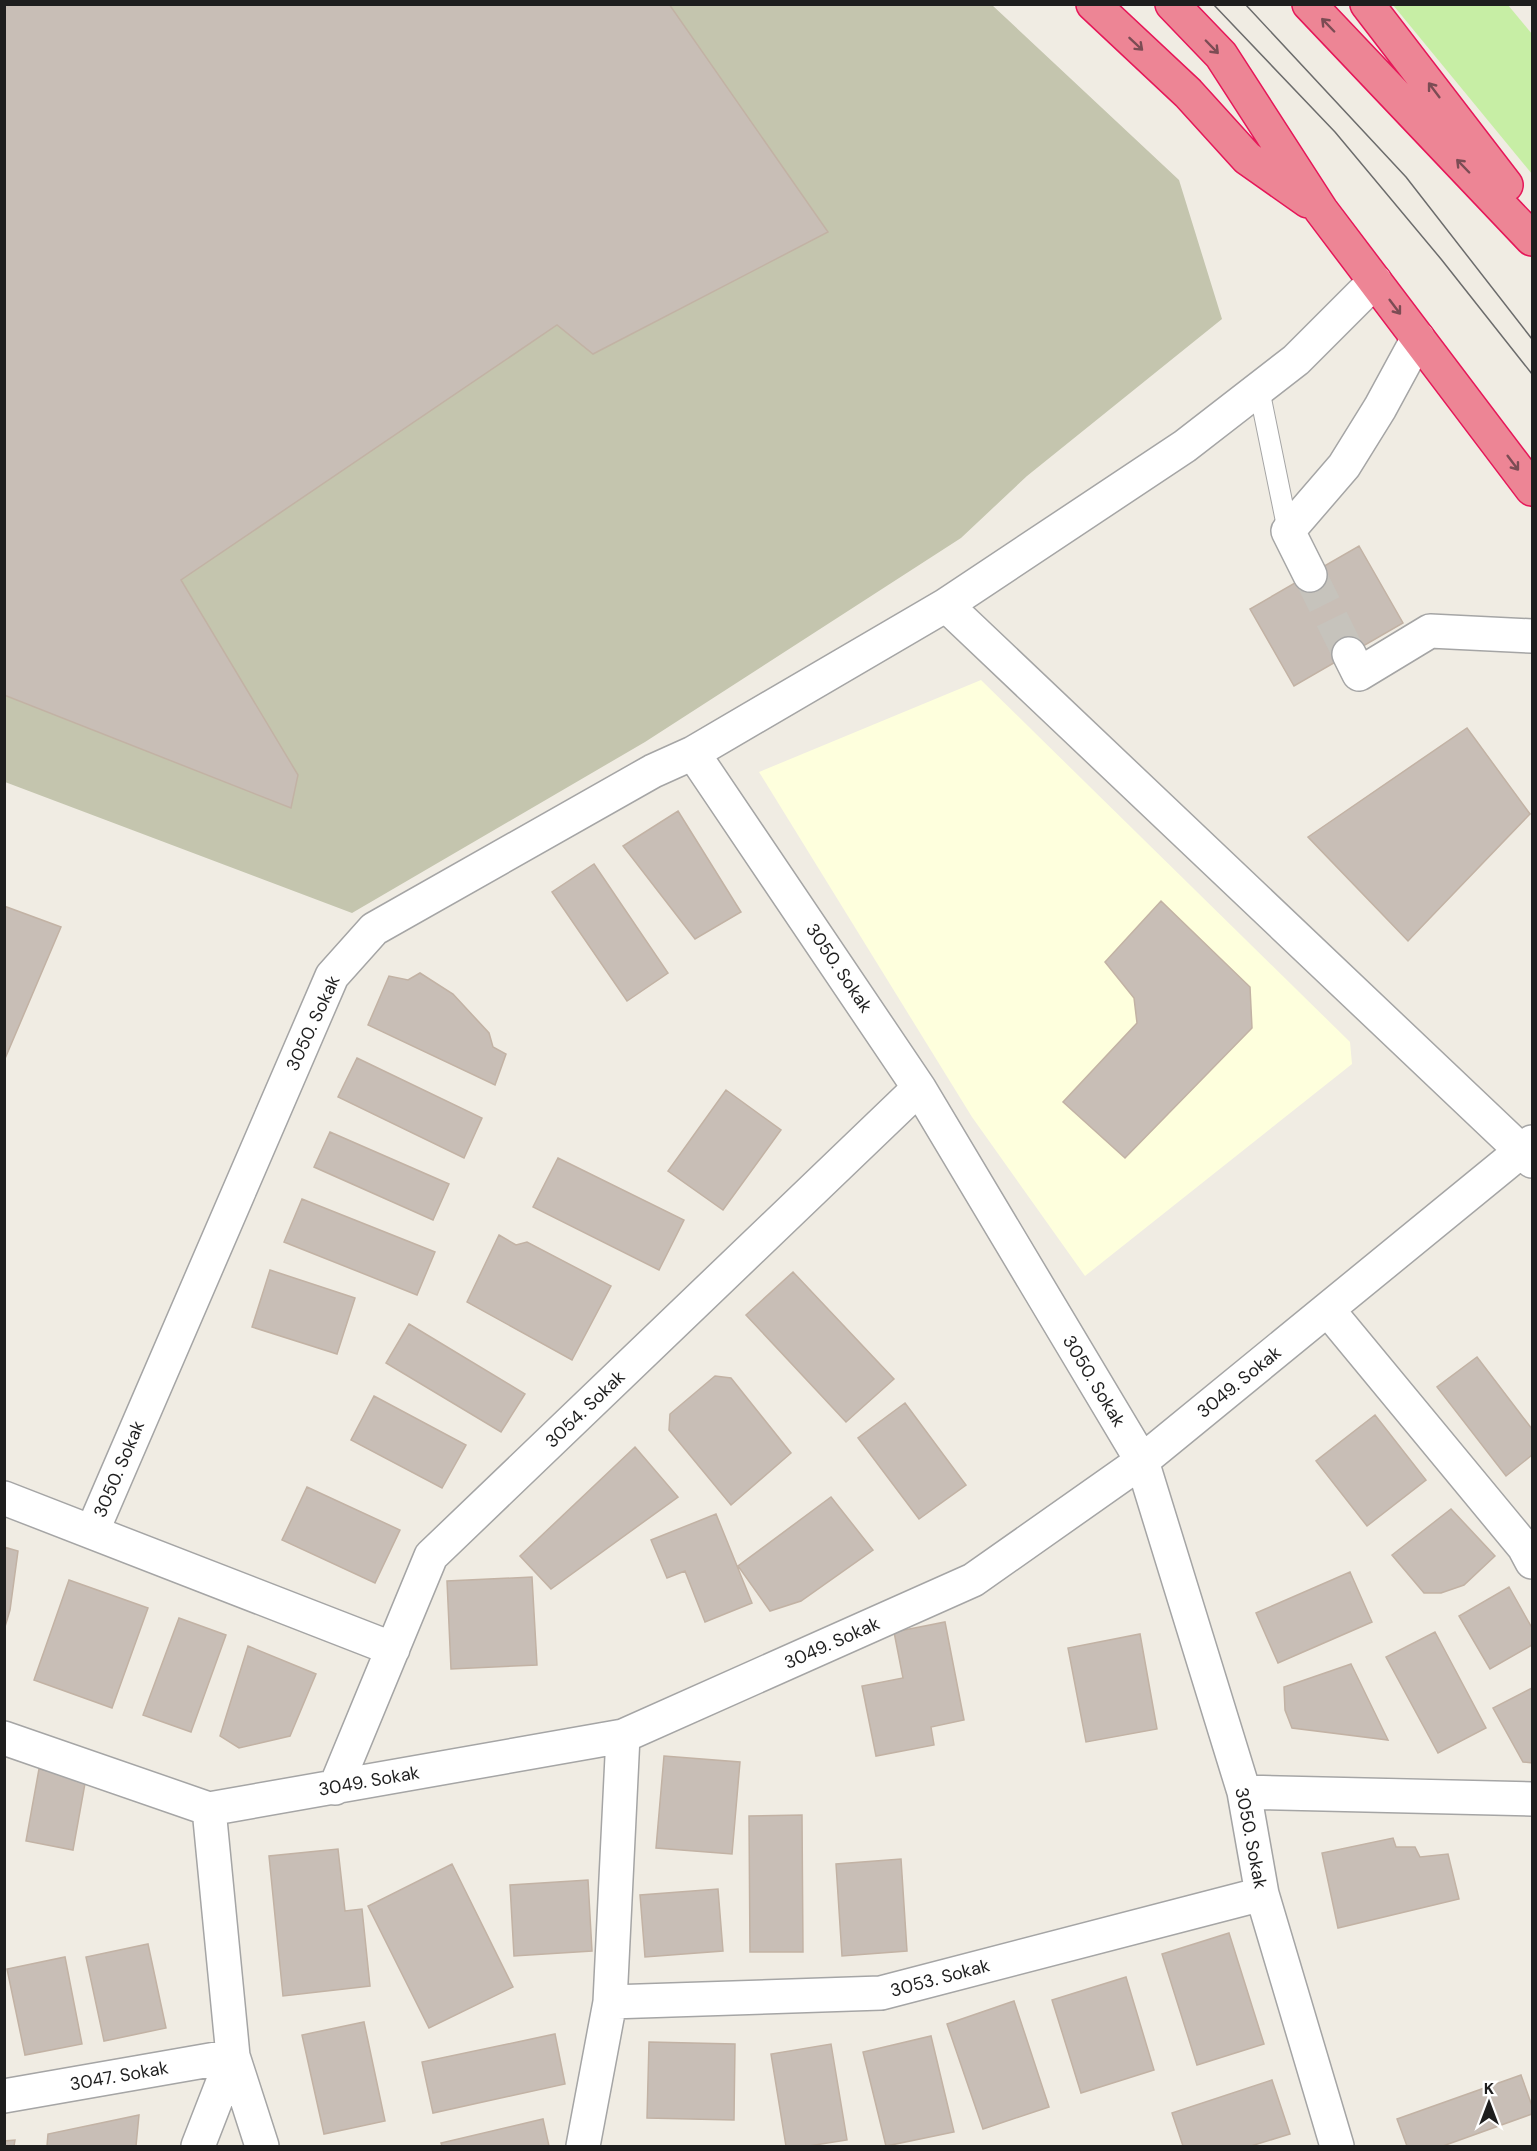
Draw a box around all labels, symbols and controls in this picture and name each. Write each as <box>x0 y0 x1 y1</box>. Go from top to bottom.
one-way arrow <box>1321 18 1336 33</box>
one-way arrow <box>1128 37 1143 51</box>
one-way arrow <box>1205 39 1220 54</box>
one-way arrow <box>1428 82 1440 98</box>
one-way arrow <box>1456 159 1470 174</box>
one-way arrow <box>1388 299 1401 315</box>
one-way arrow <box>1506 454 1519 470</box>
street label: 3050. Sokak <box>800 919 878 1017</box>
street label: 3050. Sokak <box>280 971 346 1075</box>
street label: 3050. Sokak <box>1057 1331 1131 1431</box>
street label: 3049. Sokak <box>1192 1341 1286 1423</box>
street label: 3054. Sokak <box>540 1365 630 1453</box>
street label: 3050. Sokak <box>88 1417 150 1521</box>
street label: 3049. Sokak <box>781 1611 883 1675</box>
street label: 3049. Sokak <box>317 1760 421 1802</box>
street label: 3050. Sokak <box>1229 1785 1273 1891</box>
street label: 3053. Sokak <box>888 1953 992 2003</box>
street label: 3047. Sokak <box>68 2056 170 2096</box>
north arrow <box>1459 2073 1519 2133</box>
text: K <box>1484 2078 1495 2099</box>

